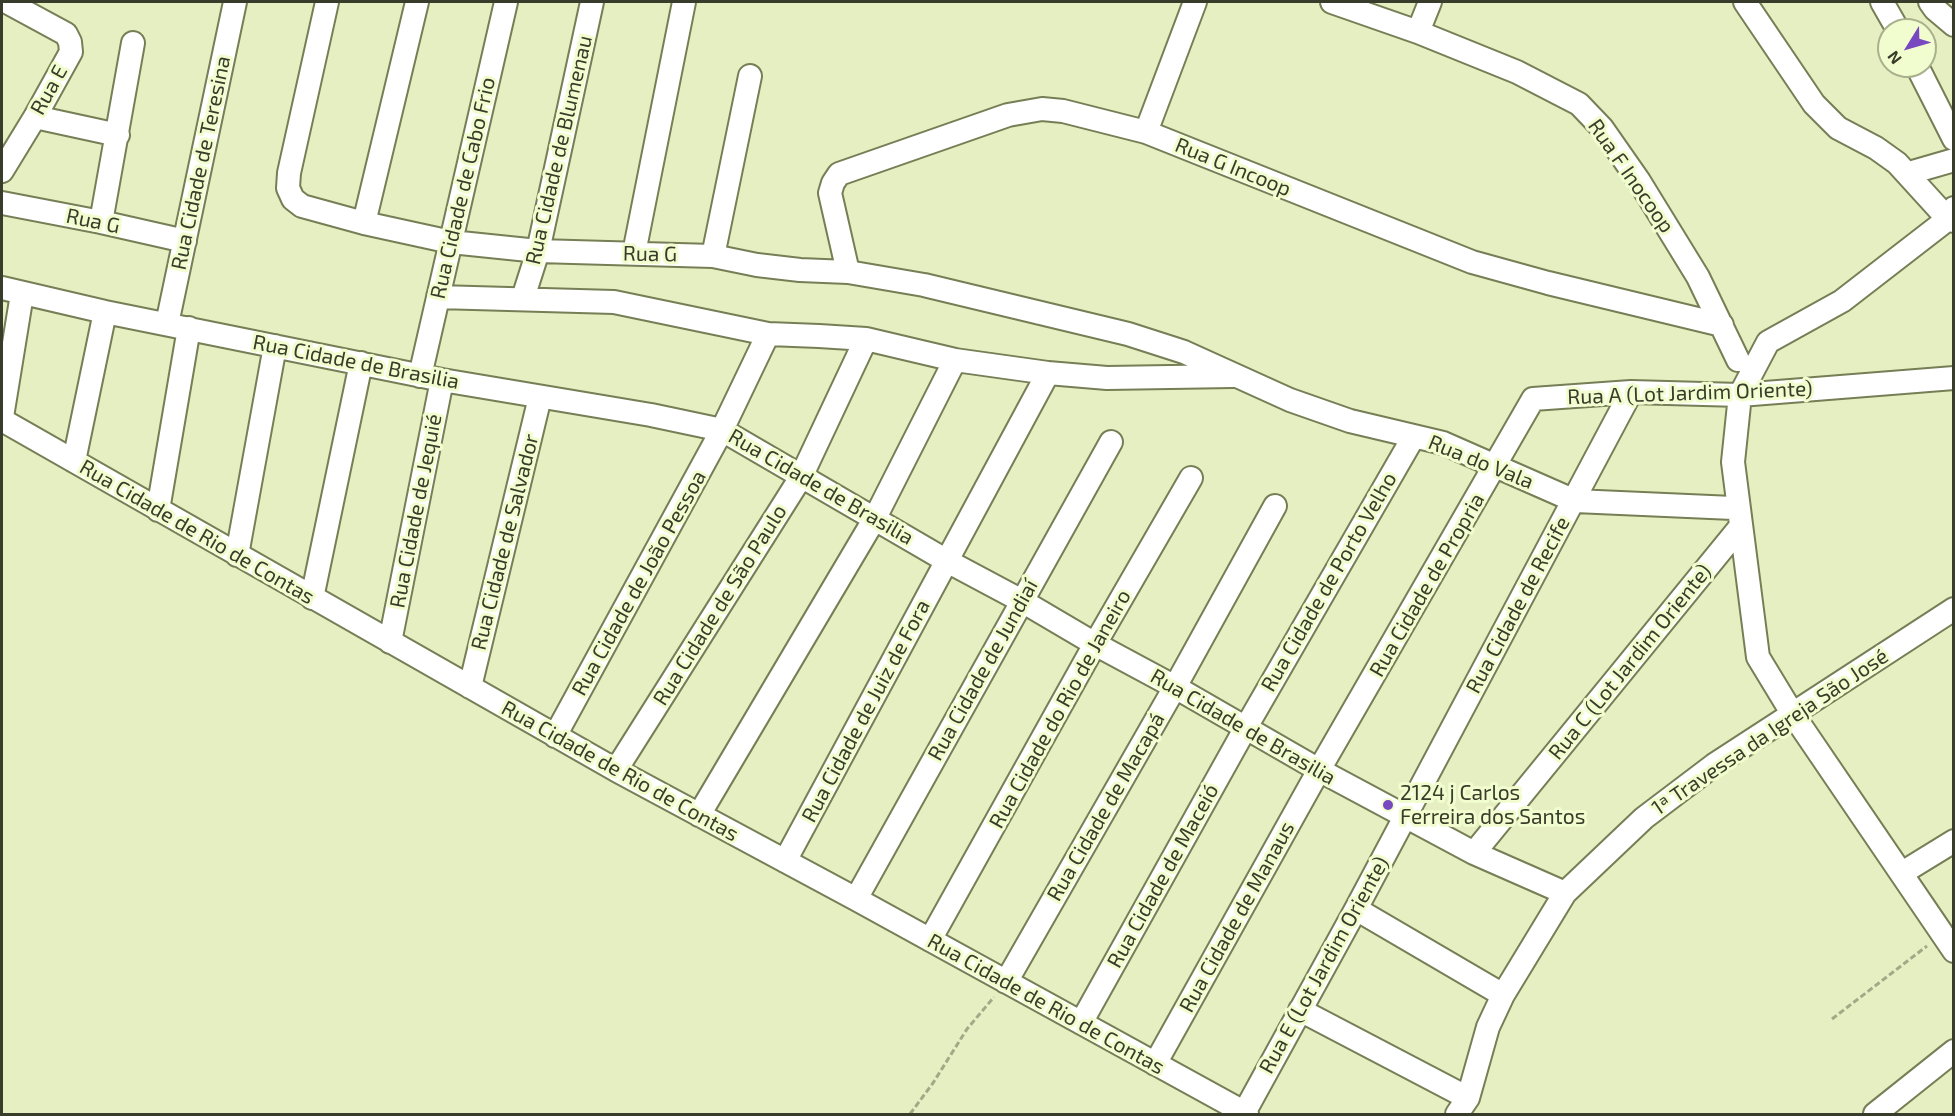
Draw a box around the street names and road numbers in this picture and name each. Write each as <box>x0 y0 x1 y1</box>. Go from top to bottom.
street label: Rua Cidade de Blumenau <box>520 33 598 267</box>
street label: Rua Cidade de Teresina <box>166 54 236 272</box>
street label: Rua E <box>25 61 73 119</box>
street label: Rua Cidade de Cabo Frio <box>425 75 501 301</box>
street label: Rua F Inocoop <box>1583 114 1679 238</box>
street label: Rua G Incoop <box>1171 132 1295 202</box>
street label: Rua G <box>64 203 122 239</box>
street label: Rua G <box>623 241 677 267</box>
street label: Rua Cidade de Brasilia <box>251 330 461 394</box>
street label: Rua A (Lot Jardim Oriente) <box>1567 376 1813 410</box>
street label: Rua Cidade de Jequié <box>385 412 447 610</box>
street label: Rua Cidade de Brasilia <box>724 424 918 550</box>
street label: Rua do Vala <box>1425 429 1537 495</box>
street label: Rua Cidade de Salvador <box>466 431 544 653</box>
street label: Rua Cidade de Rio de Contas <box>75 454 319 610</box>
street label: Rua Cidade de João Pessoa <box>567 466 711 700</box>
street label: Rua Cidade de Porto Velho <box>1256 468 1402 696</box>
street label: Rua Cidade de Propria <box>1364 489 1490 681</box>
street label: Rua Cidade de São Paulo <box>648 500 792 710</box>
street label: Rua Cidade de Recife <box>1461 512 1575 698</box>
street label: Rua C (Lot Jardim Oriente) <box>1543 559 1717 765</box>
street label: Rua Cidade de Jundiaí <box>923 575 1043 765</box>
street label: Rua Cidade do Rio de Janeiro <box>984 585 1136 833</box>
street label: Rua Cidade de Juiz de Fora <box>797 595 935 827</box>
street label: 1ª Travessa da Igreja São José <box>1647 643 1893 821</box>
street label: Rua Cidade de Brasilia <box>1146 664 1340 790</box>
street label: Rua Cidade de Rio de Contas <box>497 695 743 847</box>
street label: Rua Cidade de Macapá <box>1042 708 1170 906</box>
street label: Rua Cidade de Maceió <box>1102 780 1224 972</box>
street label: Rua Cidade de Manaus <box>1174 817 1300 1017</box>
street label: Rua E (Lot Jardim Oriente) <box>1254 852 1394 1078</box>
street label: Rua Cidade de Rio de Contas <box>923 928 1169 1080</box>

